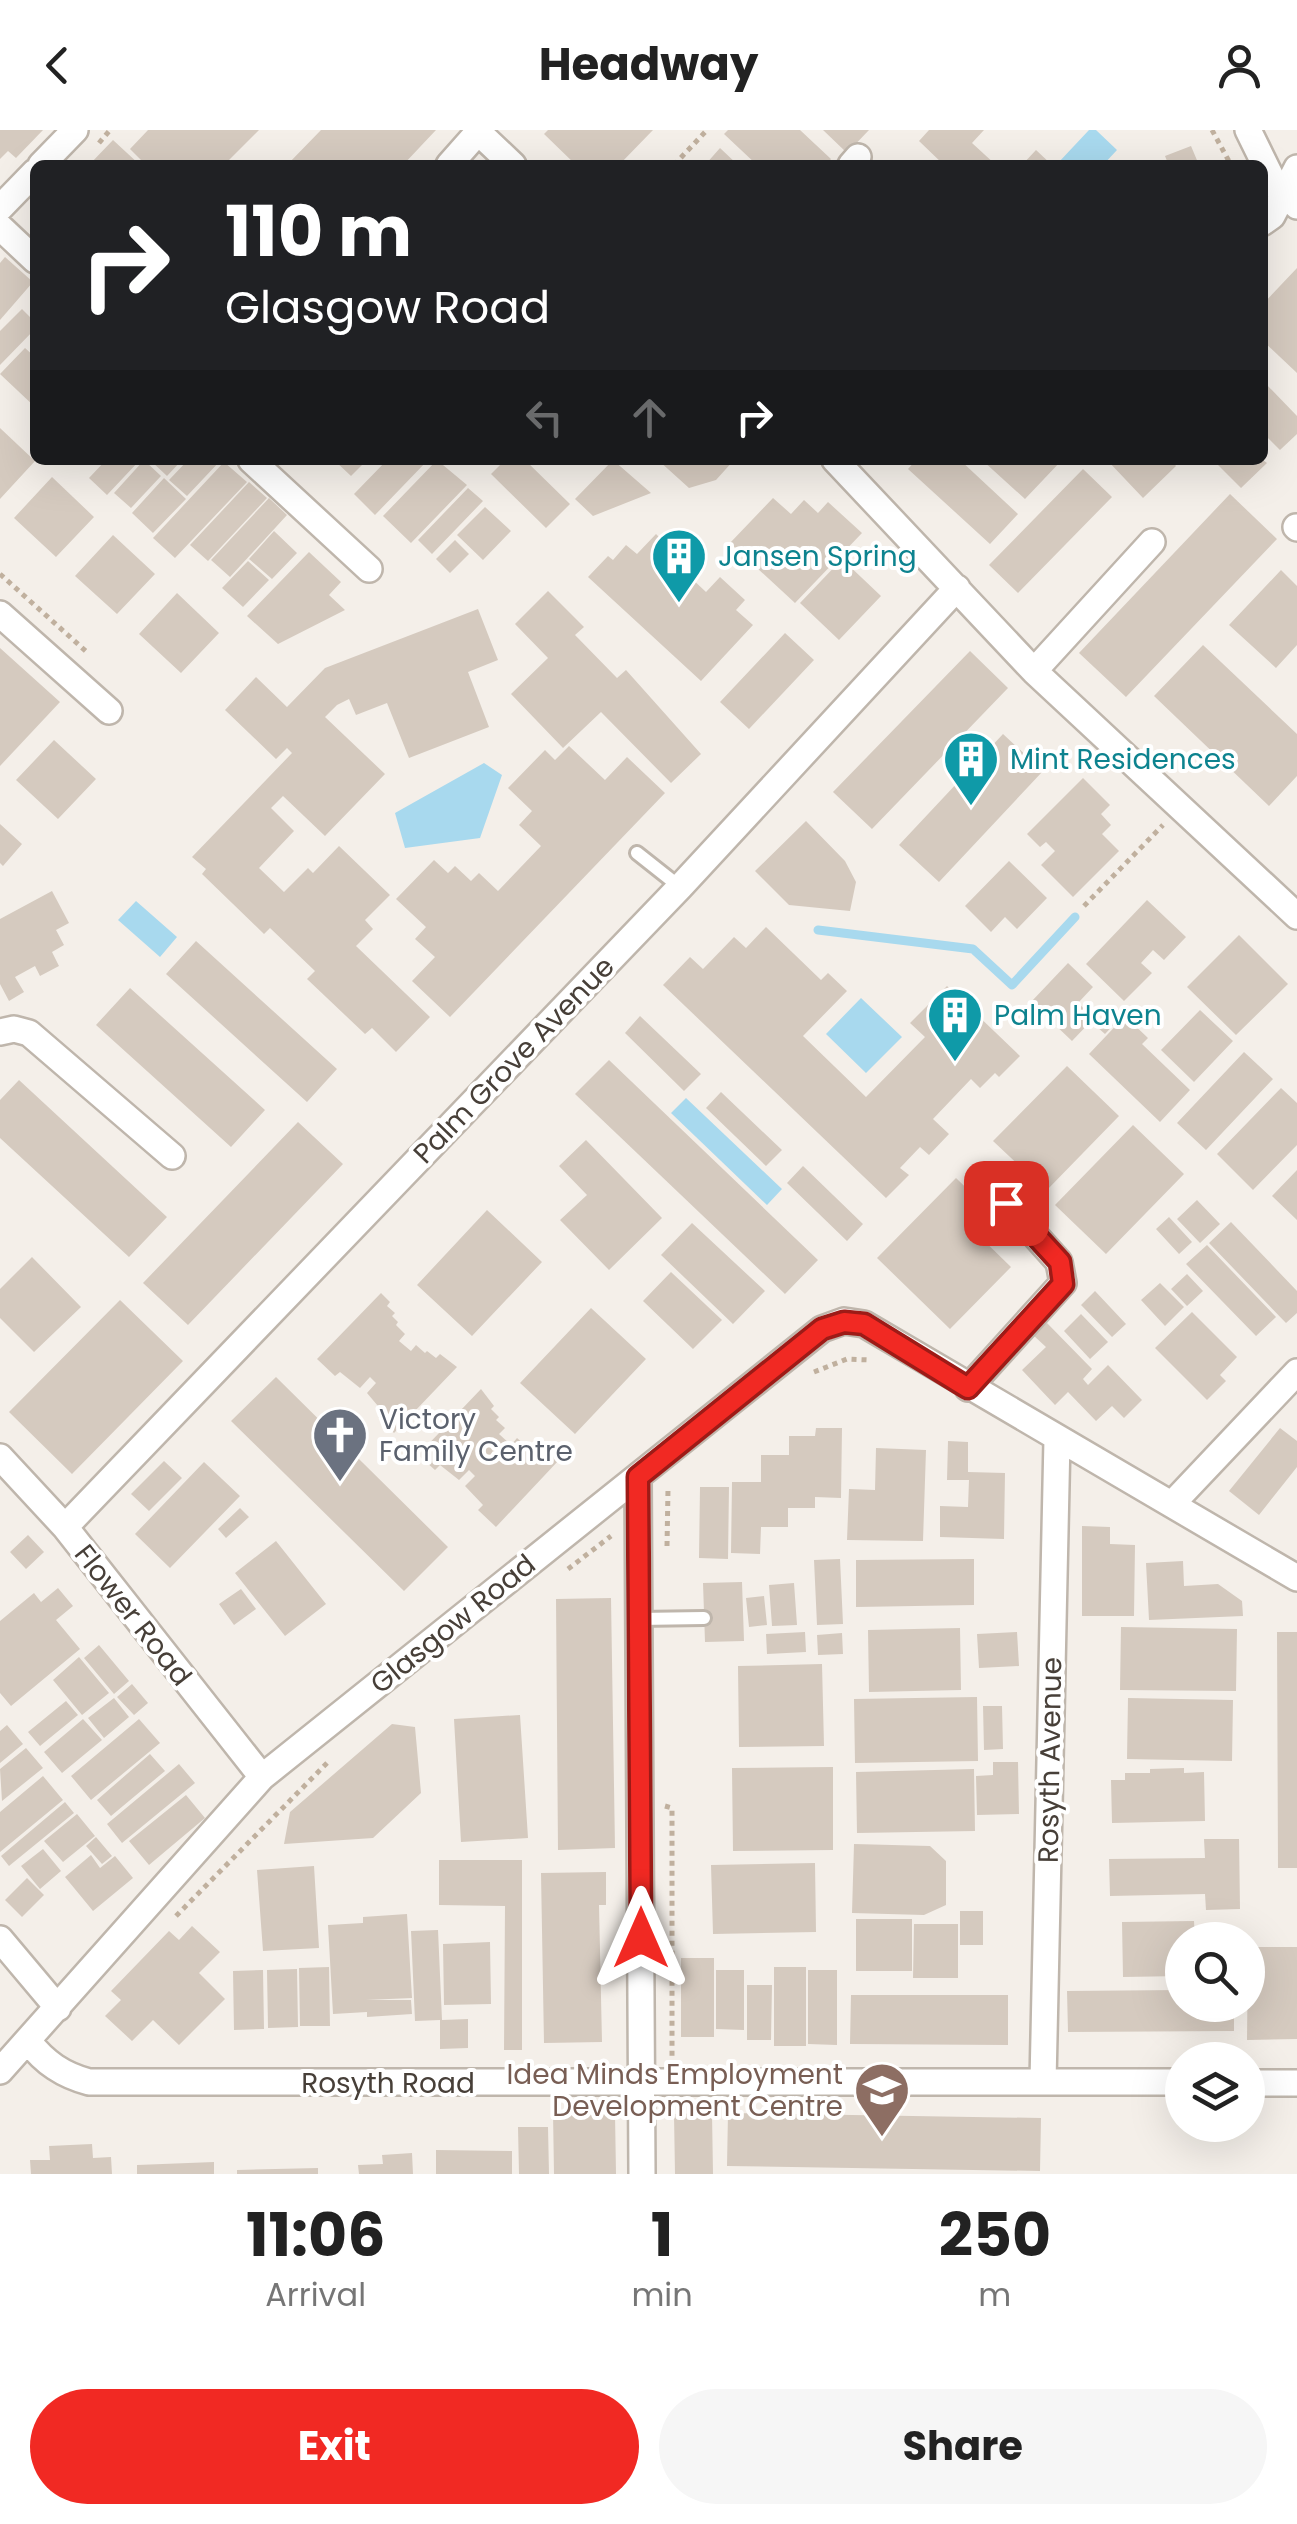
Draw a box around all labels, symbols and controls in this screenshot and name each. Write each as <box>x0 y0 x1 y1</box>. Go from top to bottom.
text: Headway <box>539 33 758 96</box>
icon: back <box>30 38 85 93</box>
icon: person <box>1212 38 1267 93</box>
text: 110 m <box>225 182 412 281</box>
icon: right <box>60 200 190 330</box>
text: Glasgow Road <box>225 276 550 339</box>
icon: left <box>517 390 572 445</box>
icon: ahead <box>622 390 677 445</box>
icon: right <box>727 390 782 445</box>
building icon: Jansen Spring <box>649 526 709 605</box>
place label: Jansen Spring <box>718 537 917 576</box>
building icon: Mint Residences <box>941 729 1001 808</box>
place label: Mint Residences <box>1010 740 1236 779</box>
street label: Palm Grove Avenue <box>405 948 623 1172</box>
building icon: Palm Haven <box>925 985 985 1064</box>
place label: Palm Haven <box>994 996 1162 1035</box>
pin <box>964 1161 1049 1246</box>
icon: arrive <box>979 1176 1034 1231</box>
place label: Victory Family Centre <box>379 1400 573 1471</box>
church icon: Victory Family Centre <box>310 1405 370 1484</box>
street label: Flower Road <box>65 1536 201 1694</box>
street label: Glasgow Road <box>362 1545 544 1703</box>
street label: Rosyth Avenue <box>1029 1657 1071 1863</box>
position arrow <box>589 1886 693 1990</box>
map controls <box>1165 1922 1265 2142</box>
button: search <box>1165 1922 1265 2022</box>
button: layers <box>1165 2042 1265 2142</box>
place label: Idea Minds Employment Development Centre <box>506 2055 843 2126</box>
school or university icon: Idea Minds Employment Development Centre <box>852 2060 912 2139</box>
street label: Rosyth Road <box>301 2064 475 2103</box>
text: 11:06 <box>246 2193 385 2277</box>
text: 1 <box>651 2193 673 2277</box>
text: 250 <box>939 2193 1051 2277</box>
text: Arrival <box>265 2272 366 2317</box>
text: min <box>631 2272 693 2317</box>
text: m <box>978 2272 1011 2317</box>
button: Exit <box>30 2389 639 2504</box>
button: Share <box>659 2389 1267 2504</box>

